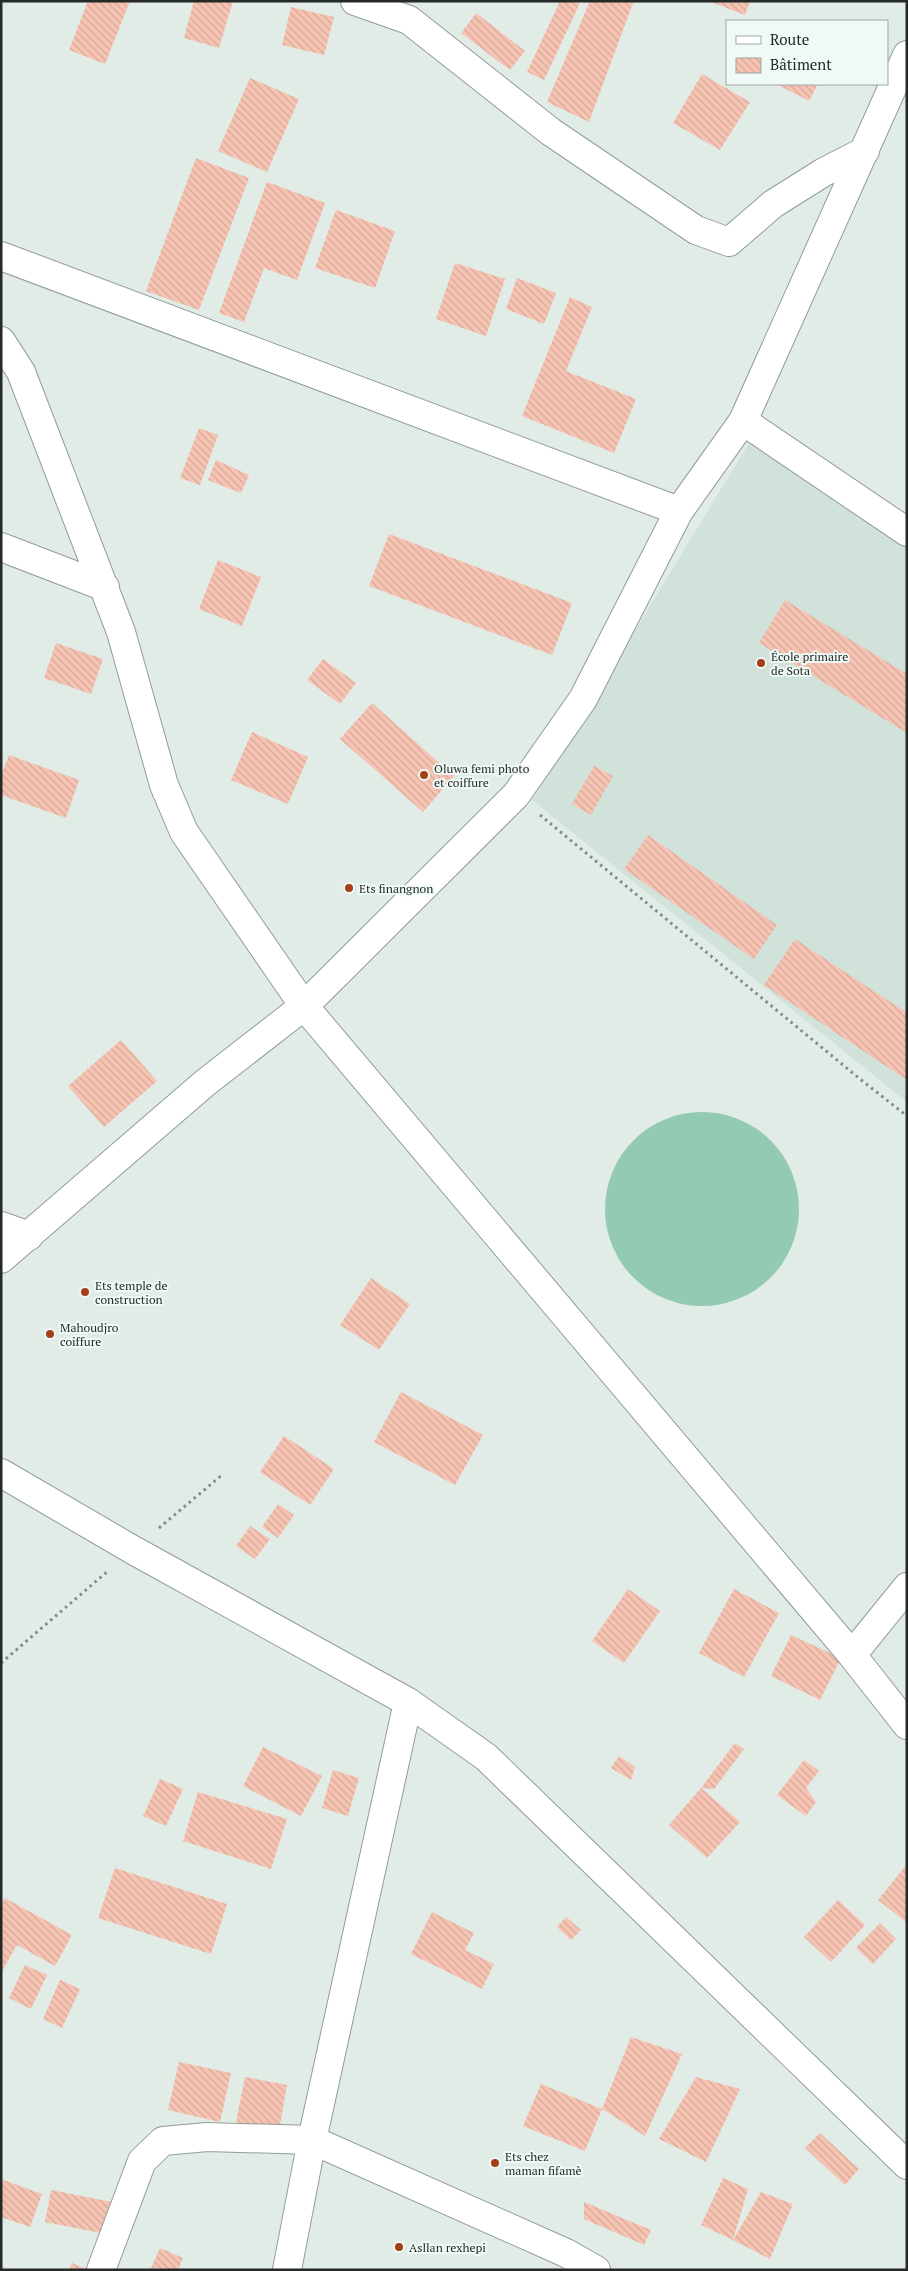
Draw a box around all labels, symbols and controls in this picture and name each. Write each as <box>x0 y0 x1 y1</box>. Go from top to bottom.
legend <box>726 20 888 85</box>
text: Route <box>770 29 809 49</box>
text: Bâtiment <box>770 54 832 74</box>
place label: École primaire de Sota <box>771 649 848 678</box>
marker: École primaire de Sota <box>755 657 767 669</box>
place label: Oluwa femi photo et coiffure <box>434 761 530 790</box>
marker: Oluwa femi photo et coiffure <box>418 769 430 781</box>
place label: Ets finangnon <box>359 881 433 896</box>
marker: Ets finangnon <box>343 882 355 894</box>
place label: Ets temple de construction <box>95 1278 167 1307</box>
marker: Ets temple de construction <box>79 1286 91 1298</box>
place label: Mahoudjro coiffure <box>60 1320 119 1349</box>
marker: Mahoudjro coiffure <box>44 1328 56 1340</box>
place label: Ets chez maman fifamè <box>505 2149 582 2178</box>
marker: Ets chez maman fifamè <box>489 2157 501 2169</box>
place label: Asllan rexhepi <box>409 2240 486 2255</box>
marker: Asllan rexhepi <box>393 2241 405 2253</box>

